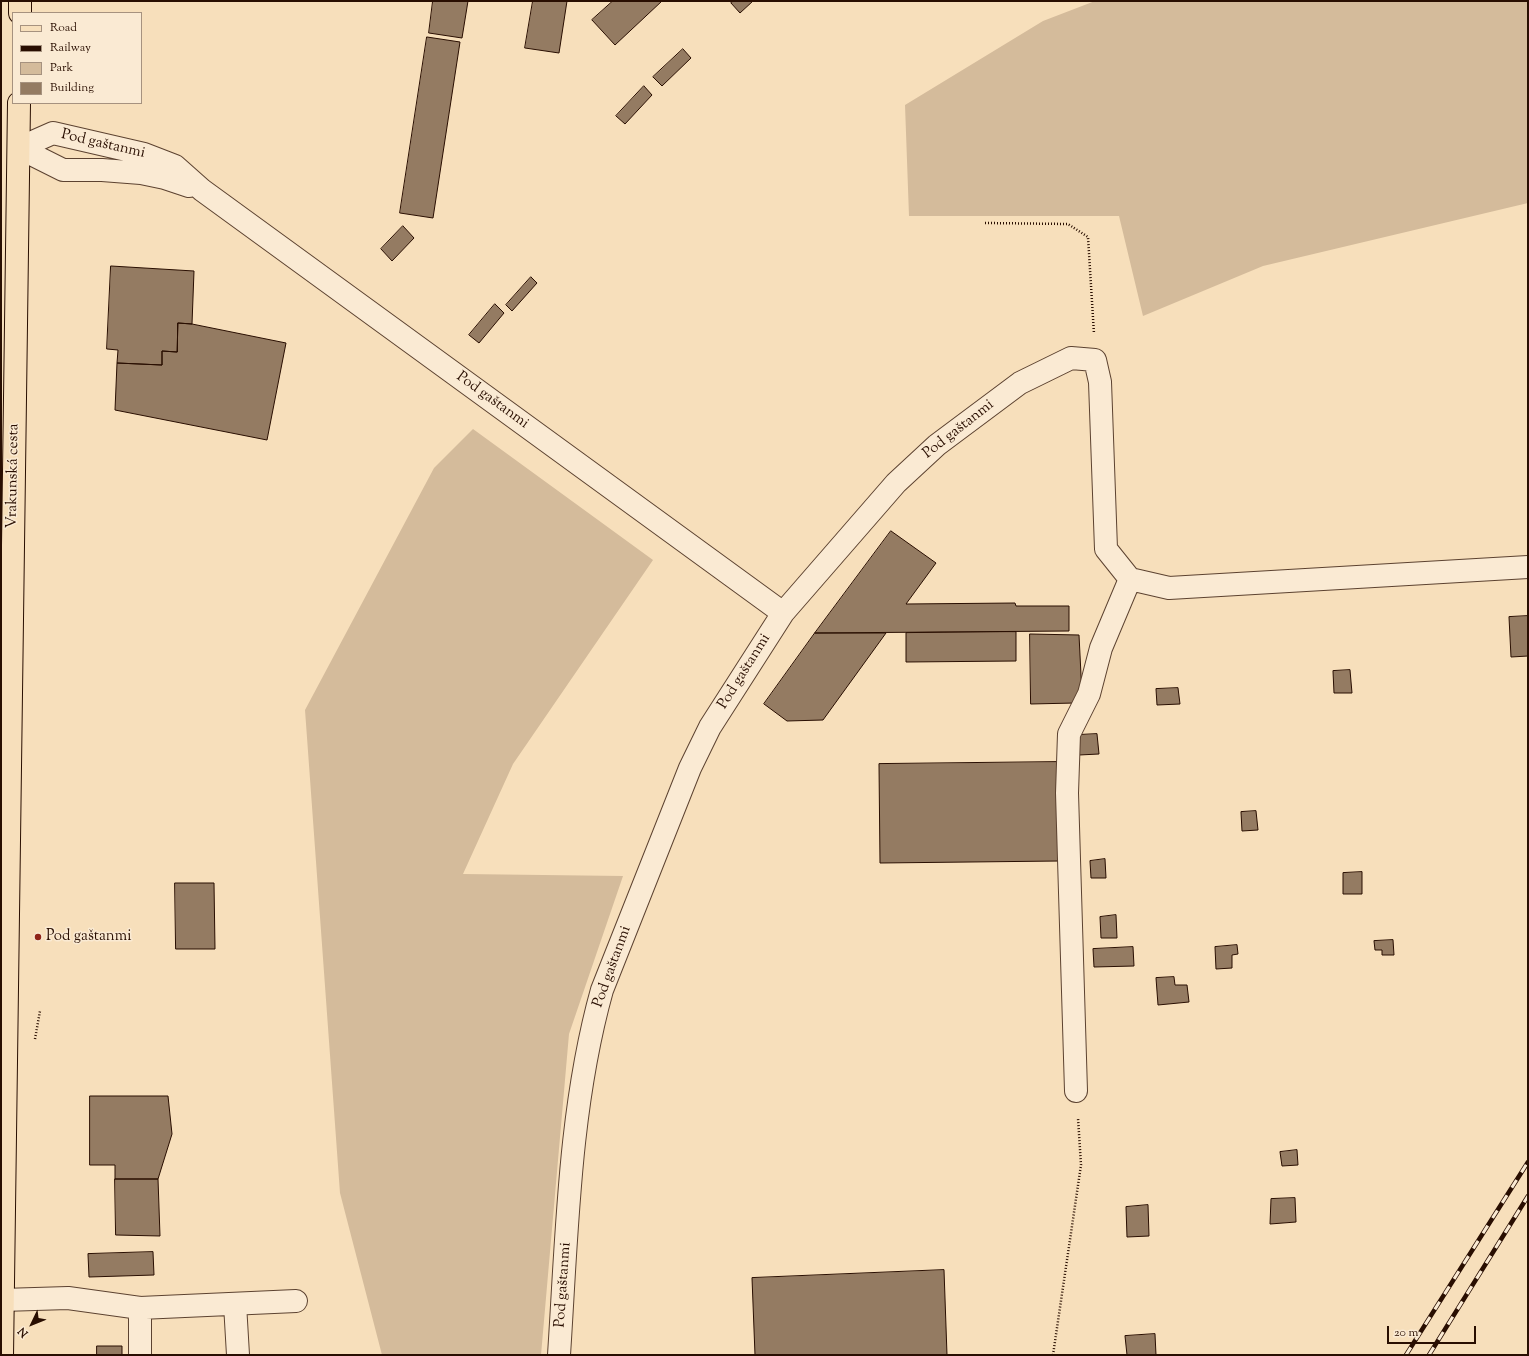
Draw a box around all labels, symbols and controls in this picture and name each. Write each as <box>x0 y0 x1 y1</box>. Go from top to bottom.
legend <box>12 12 142 104</box>
text: Road <box>50 19 77 37</box>
text: Railway <box>50 39 91 57</box>
text: Park <box>50 59 73 77</box>
text: Building <box>50 79 94 97</box>
street label: Pod gaštanmi <box>59 127 147 163</box>
street label: Pod gaštanmi <box>452 369 532 433</box>
street label: Pod gaštanmi <box>920 397 998 463</box>
street label: Vrakunská cesta <box>4 423 24 529</box>
street label: Pod gaštanmi <box>715 631 775 713</box>
street label: Pod gaštanmi <box>590 924 636 1010</box>
place label: Pod gaštanmi <box>46 928 131 946</box>
marker: Pod gaštanmi <box>33 932 43 942</box>
street label: Pod gaštanmi <box>552 1242 576 1328</box>
north arrow <box>12 1304 52 1344</box>
scale bar <box>1389 1318 1478 1344</box>
text: N <box>14 1324 32 1341</box>
text: 20 m <box>1394 1324 1418 1342</box>

